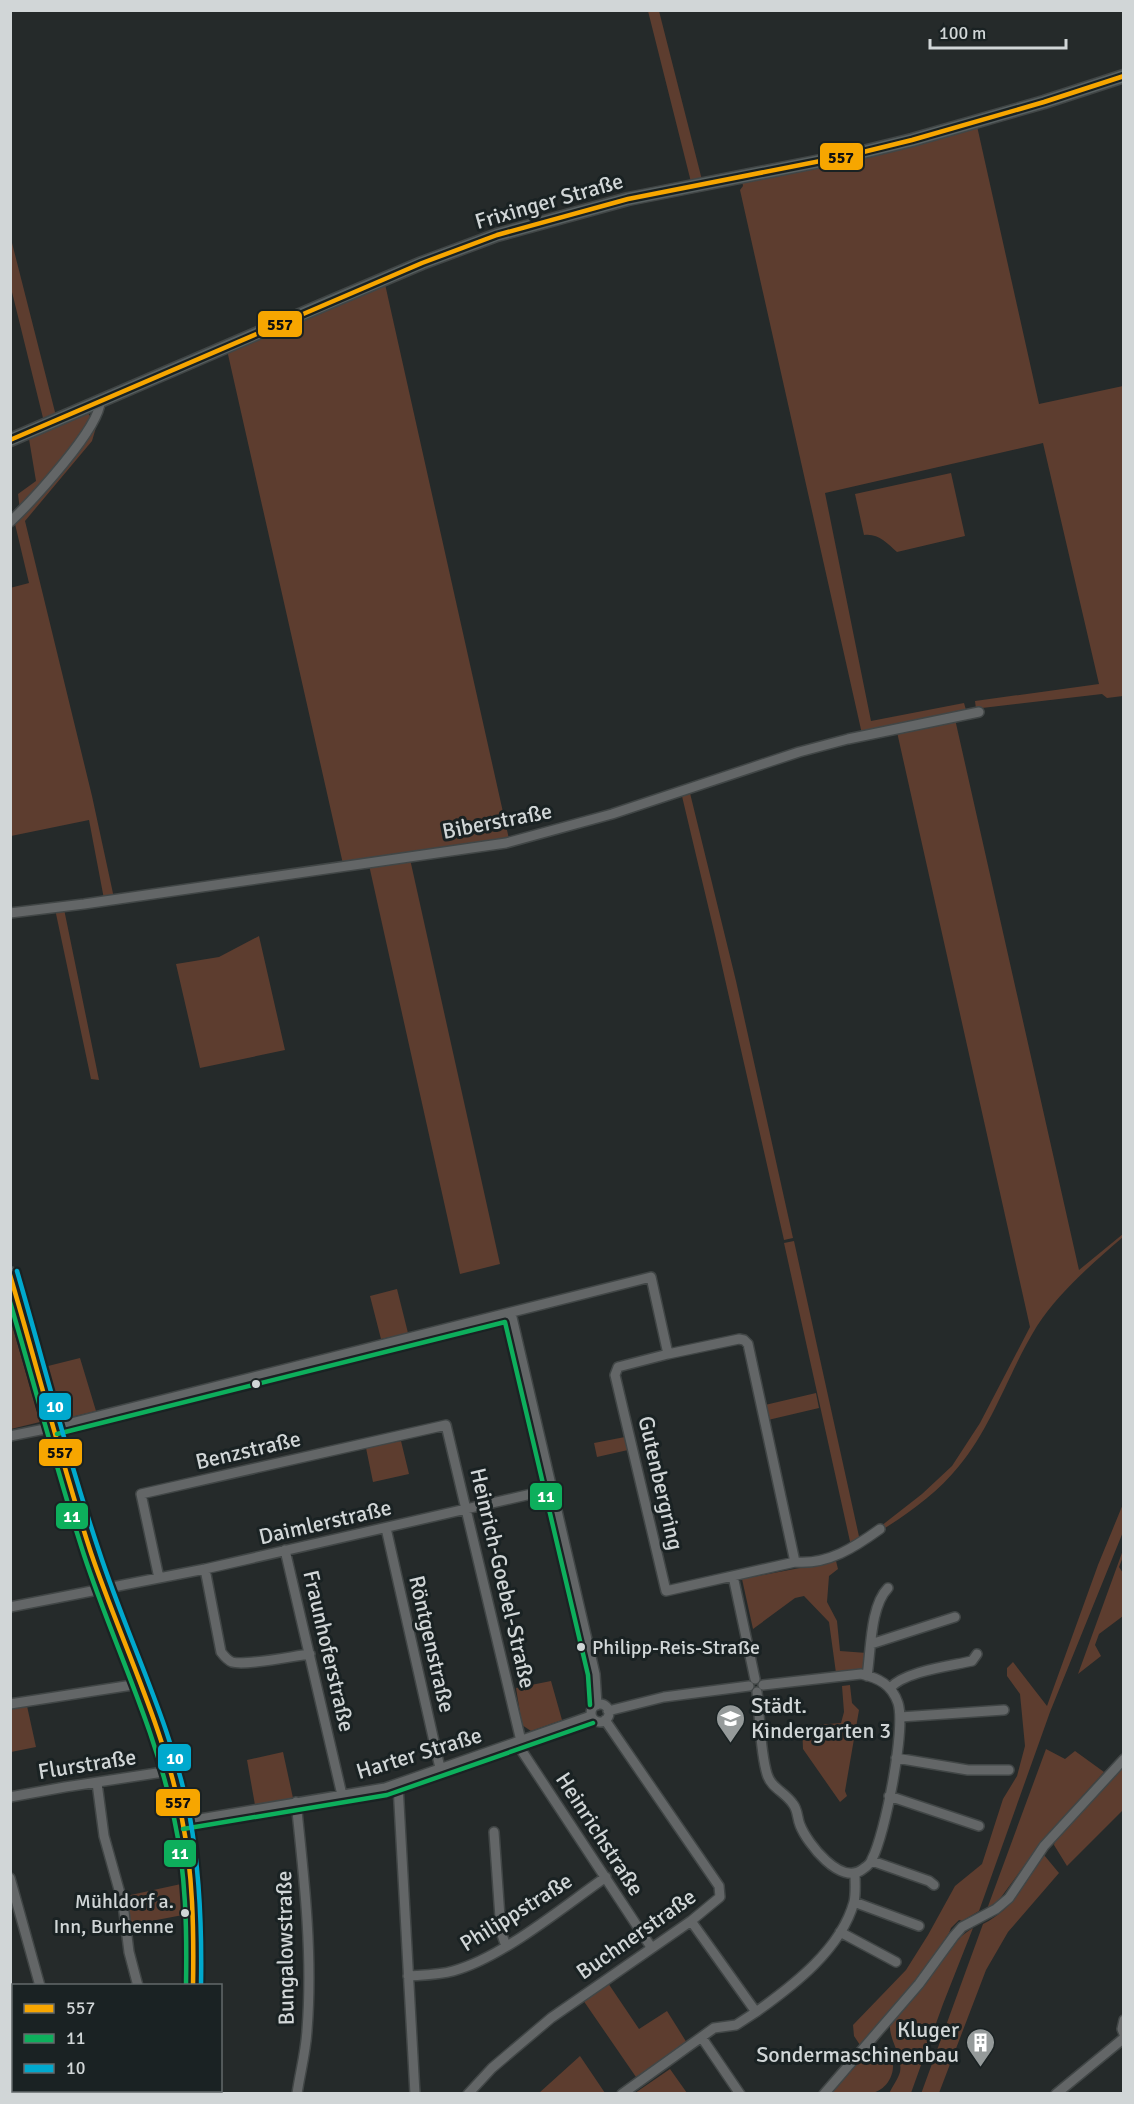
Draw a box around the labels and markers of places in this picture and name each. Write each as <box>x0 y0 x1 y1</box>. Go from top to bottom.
unlabelled marker <box>250 1378 262 1390</box>
place label: Philipp-Reis-Straße <box>592 1635 760 1660</box>
marker: Philipp-Reis-Straße <box>575 1641 587 1653</box>
place label: Städt. Kindergarten 3 <box>751 1692 891 1744</box>
school or university icon: Städt. Kindergarten 3 <box>714 1702 746 1744</box>
place label: Mühldorf a. Inn, Burhenne <box>53 1889 174 1939</box>
marker: Mühldorf a. Inn, Burhenne <box>179 1907 191 1919</box>
place label: Kluger Sondermaschinenbau <box>756 2016 959 2068</box>
building icon: Kluger Sondermaschinenbau <box>964 2026 996 2068</box>

